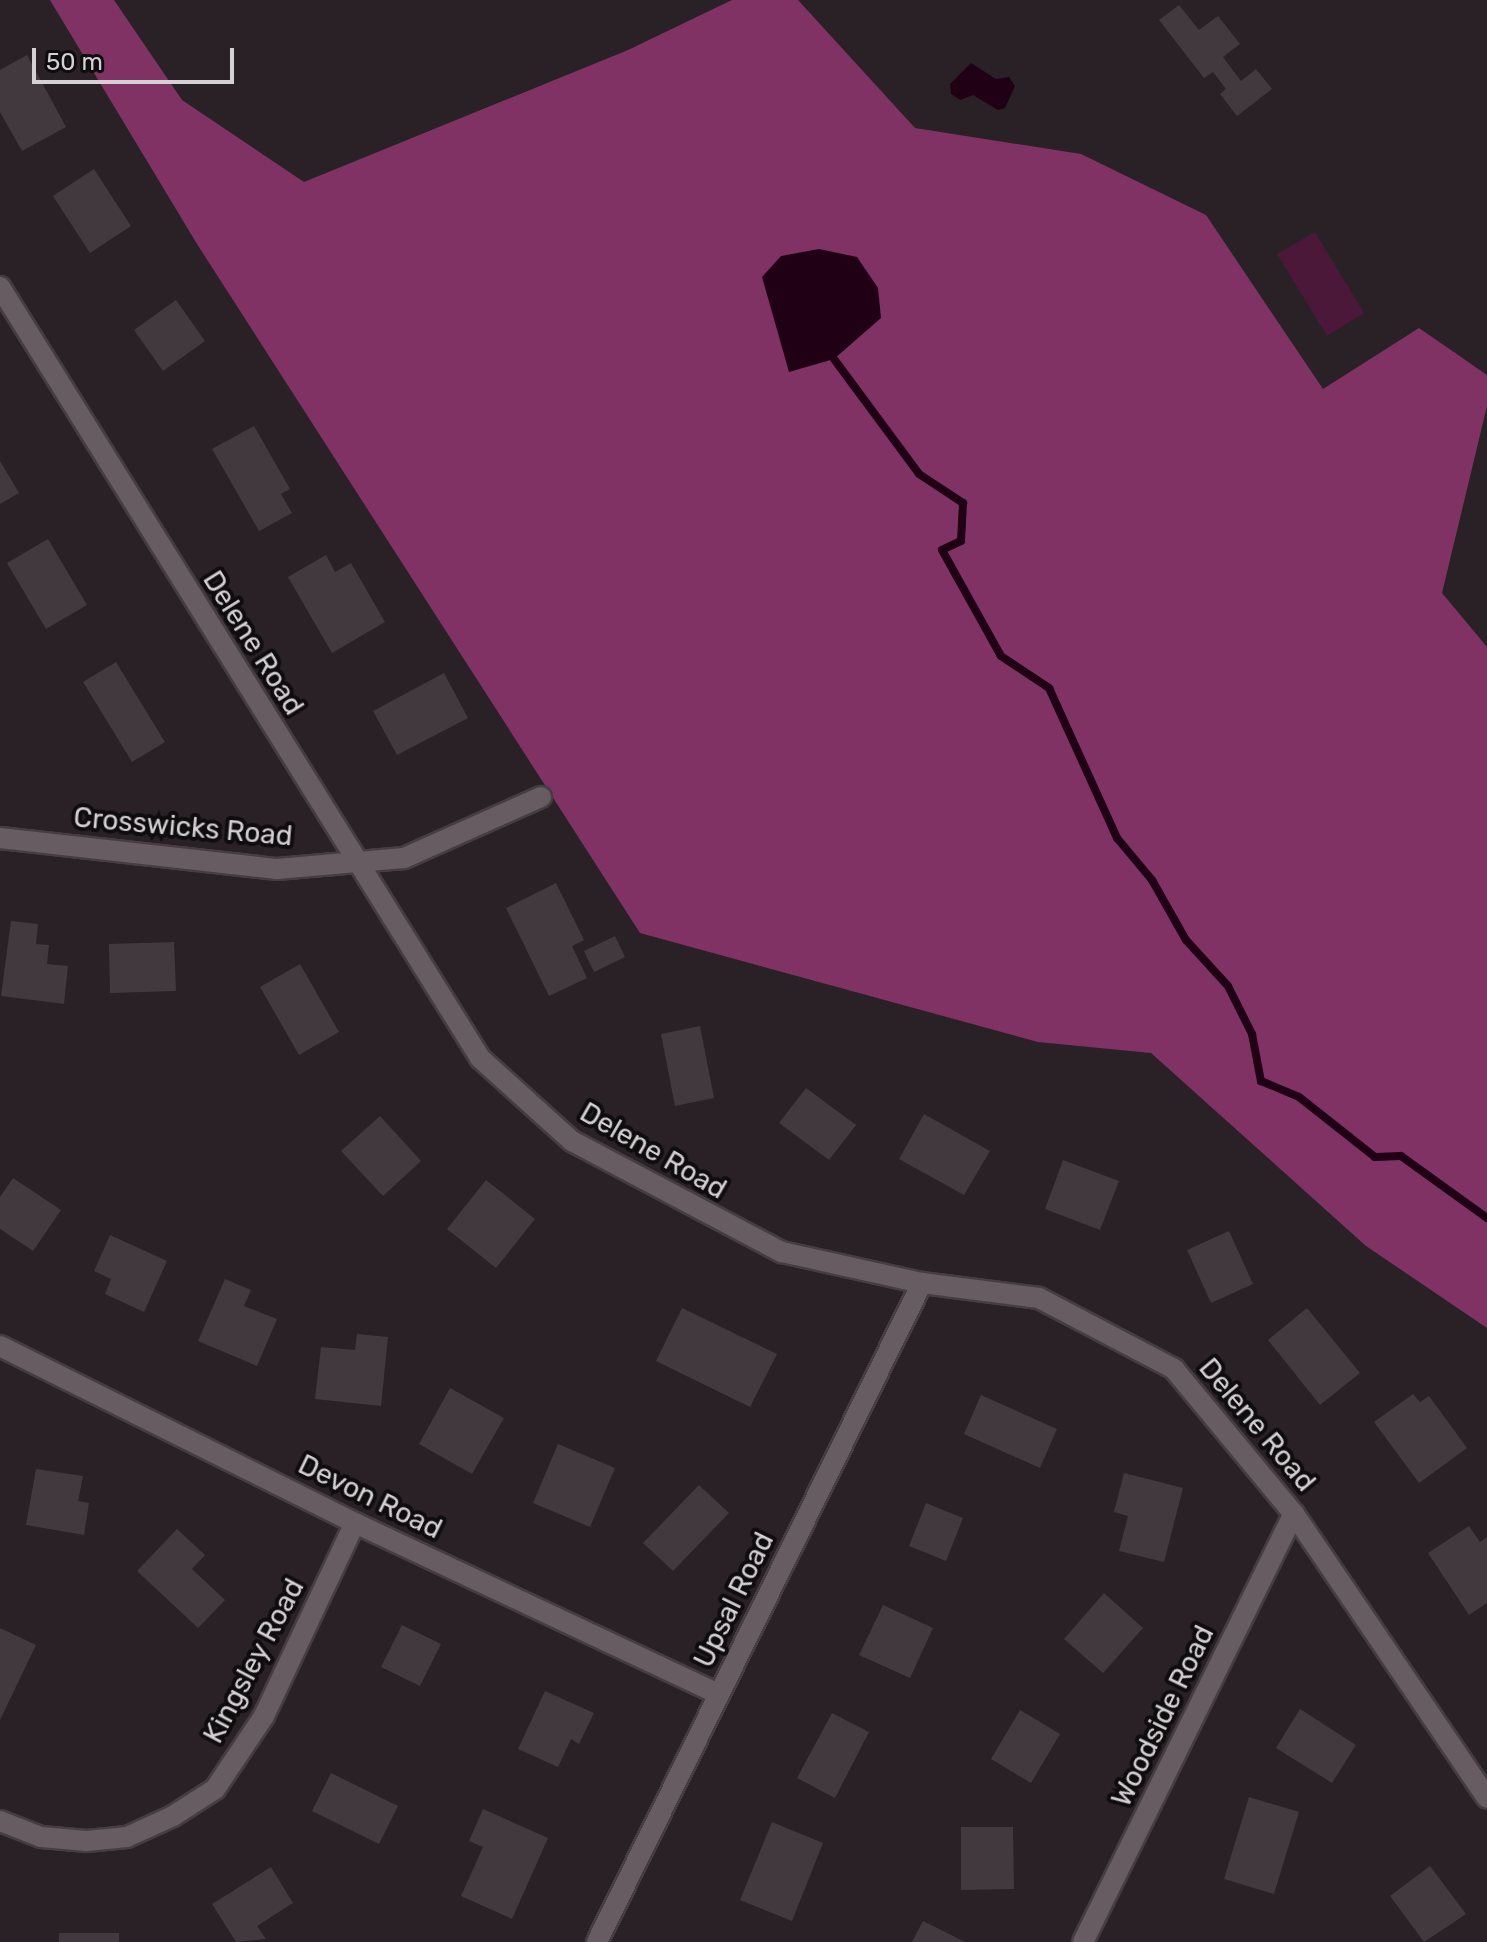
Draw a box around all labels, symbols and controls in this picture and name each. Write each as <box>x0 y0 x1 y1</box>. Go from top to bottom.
scale bar <box>36 32 238 82</box>
text: 50 m <box>46 48 103 76</box>
street label: Delene Road <box>195 565 311 721</box>
street label: Crosswicks Road <box>72 801 294 853</box>
street label: Delene Road <box>574 1096 732 1206</box>
street label: Delene Road <box>1192 1352 1322 1498</box>
street label: Devon Road <box>293 1448 447 1546</box>
street label: Upsal Road <box>687 1527 781 1673</box>
street label: Kingsley Road <box>196 1573 312 1749</box>
street label: Woodside Road <box>1105 1620 1221 1812</box>

